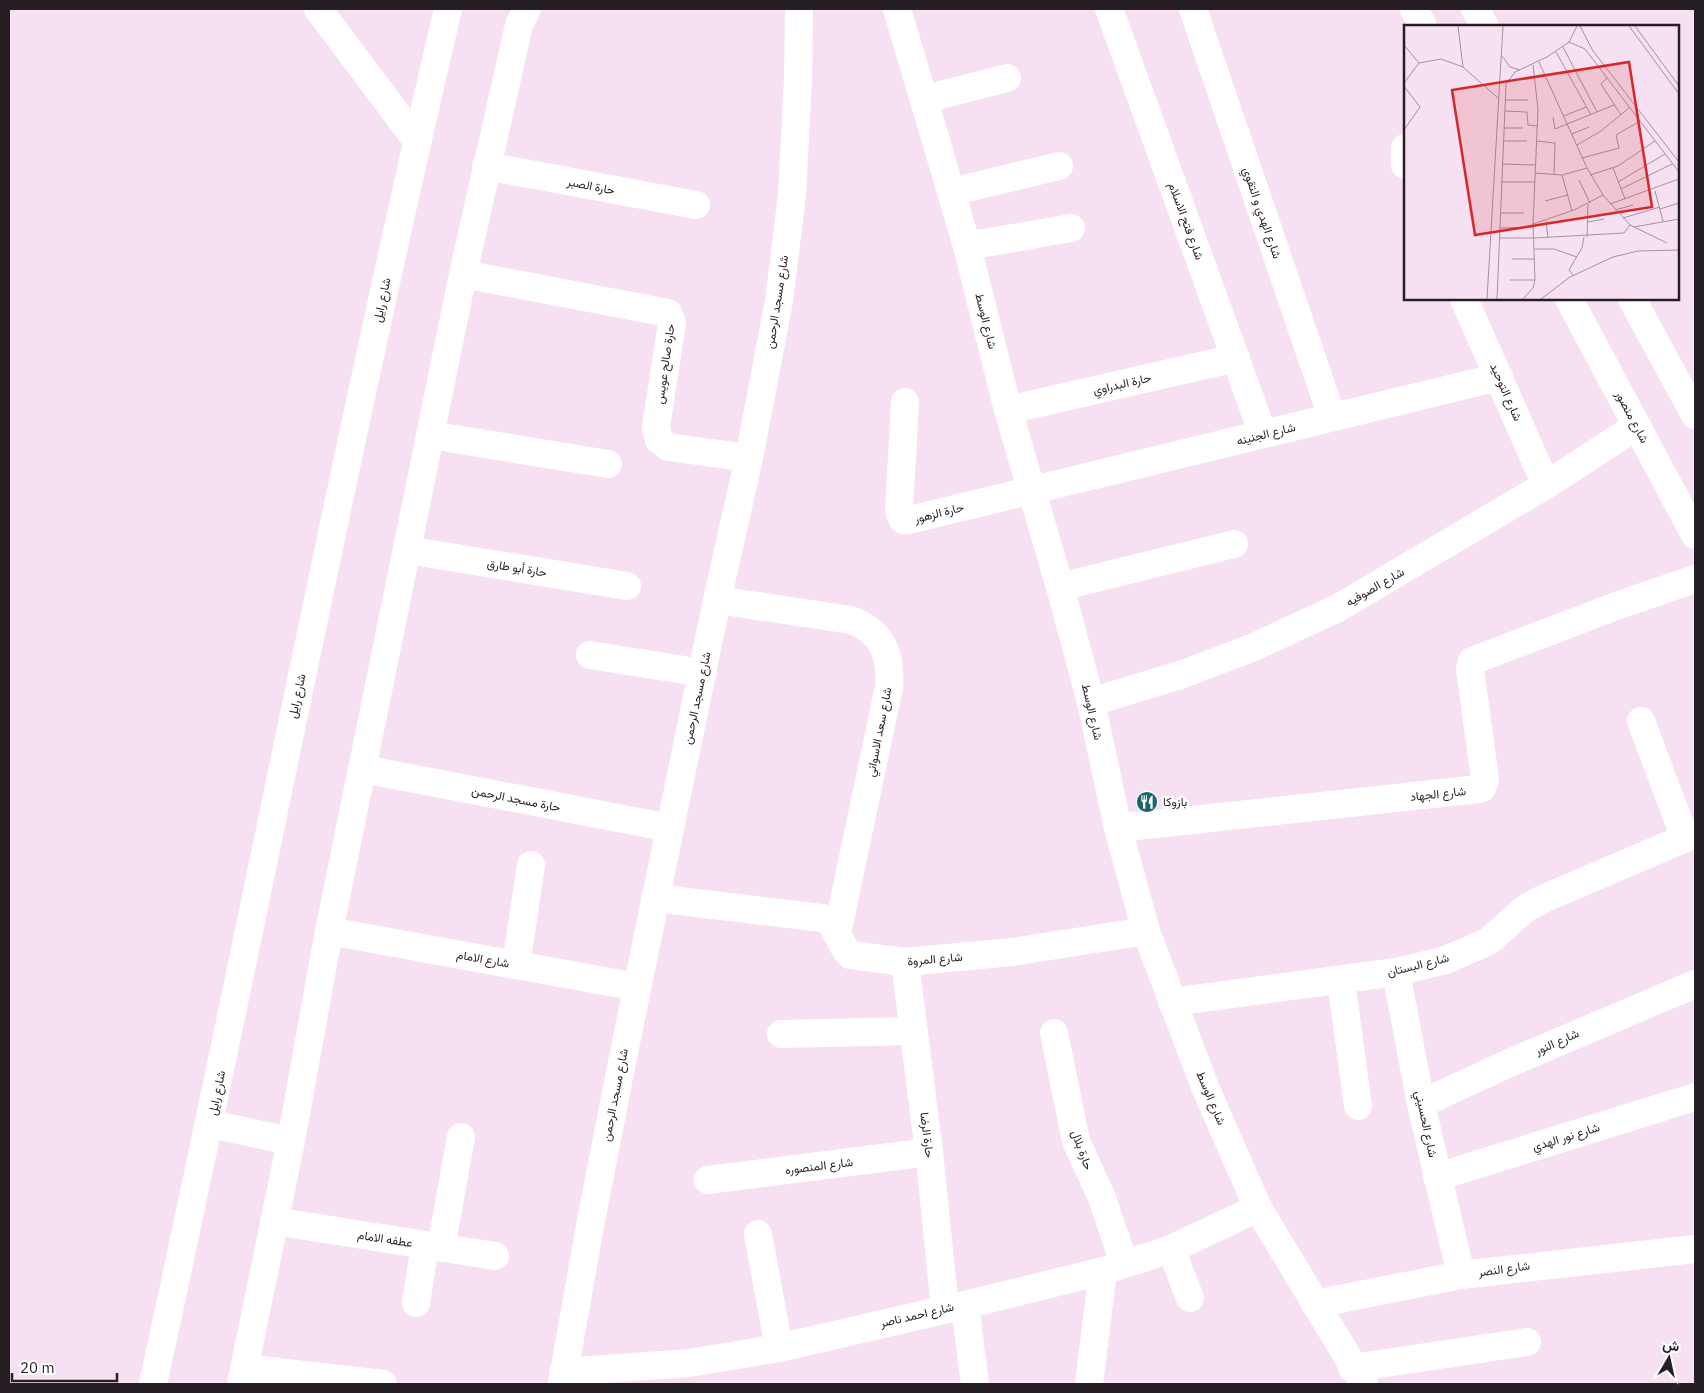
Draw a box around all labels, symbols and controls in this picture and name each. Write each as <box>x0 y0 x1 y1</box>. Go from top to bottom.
inset map <box>1404 25 1679 300</box>
street label: شارع الهدي و التقوي <box>1237 165 1285 261</box>
street label: حارة الصبر <box>565 173 616 198</box>
street label: شارع فتح الاسلام <box>1164 180 1207 262</box>
street label: شارع مسجد الرحمن <box>762 254 793 350</box>
street label: شارع رايل <box>369 276 396 324</box>
street label: شارع الوسط <box>970 291 1001 351</box>
street label: حارة صالح عويس <box>651 323 680 405</box>
street label: شارع التوحيد <box>1485 361 1526 424</box>
street label: حارة البدراوي <box>1091 370 1153 400</box>
street label: شارع منصور <box>1610 387 1652 446</box>
street label: شارع الجنينه <box>1235 419 1297 450</box>
street label: حارة الزهور <box>912 499 965 527</box>
street label: حارة أبو طارق <box>486 555 548 581</box>
street label: شارع الصوفيه <box>1343 564 1408 611</box>
street label: شارع مسجد الرحمن <box>679 650 716 746</box>
street label: شارع رايل <box>284 672 311 720</box>
street label: شارع الوسط <box>1077 682 1106 742</box>
street label: شارع سعد الاسواني <box>862 686 897 779</box>
street label: حارة مسجد الرحمن <box>470 783 562 815</box>
street label: شارع الجهاد <box>1409 783 1467 806</box>
restaurant icon: بازوكا <box>1135 790 1159 814</box>
place label: بازوكا <box>1163 794 1187 810</box>
street label: شارع الامام <box>455 946 511 972</box>
street label: شارع المروة <box>907 949 963 970</box>
street label: شارع البستان <box>1385 950 1451 981</box>
street label: شارع النور <box>1531 1025 1582 1060</box>
street label: شارع مسجد الرحمن <box>598 1047 633 1143</box>
street label: شارع رايل <box>205 1069 230 1117</box>
street label: شارع الوسط <box>1192 1069 1230 1128</box>
street label: شارع الحسيني <box>1409 1089 1441 1159</box>
street label: حارة الرضا <box>916 1111 938 1159</box>
street label: شارع نور الهدي <box>1530 1119 1602 1157</box>
street label: حارة بلال <box>1067 1128 1097 1172</box>
street label: شارع المنصوره <box>784 1154 854 1179</box>
street label: عطفه الامام <box>356 1227 414 1251</box>
street label: شارع النصر <box>1476 1257 1531 1282</box>
street label: شارع احمد ناصر <box>878 1299 956 1332</box>
north arrow <box>1644 1333 1694 1383</box>
text: ش <box>1661 1335 1681 1355</box>
scale bar <box>12 1350 118 1382</box>
text: 20 m <box>20 1358 55 1377</box>

